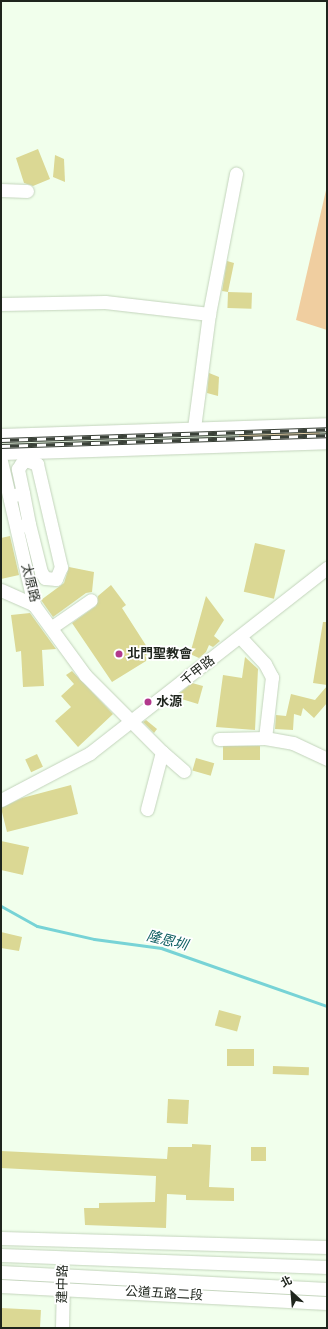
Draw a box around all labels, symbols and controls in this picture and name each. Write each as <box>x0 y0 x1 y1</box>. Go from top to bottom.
street label: 太原路 <box>18 562 42 604</box>
place label: 北門聖教會 <box>127 646 192 662</box>
marker: 北門聖教會 <box>114 649 124 659</box>
street label: 千甲路 <box>178 653 218 689</box>
place label: 水源 <box>156 694 182 710</box>
marker: 水源 <box>143 697 153 707</box>
water label: 隆恩圳 <box>145 928 189 954</box>
street label: 建中路 <box>55 1264 71 1304</box>
north arrow <box>272 1273 312 1313</box>
text: 北 <box>279 1274 294 1290</box>
street label: 公道五路二段 <box>125 1284 203 1304</box>

